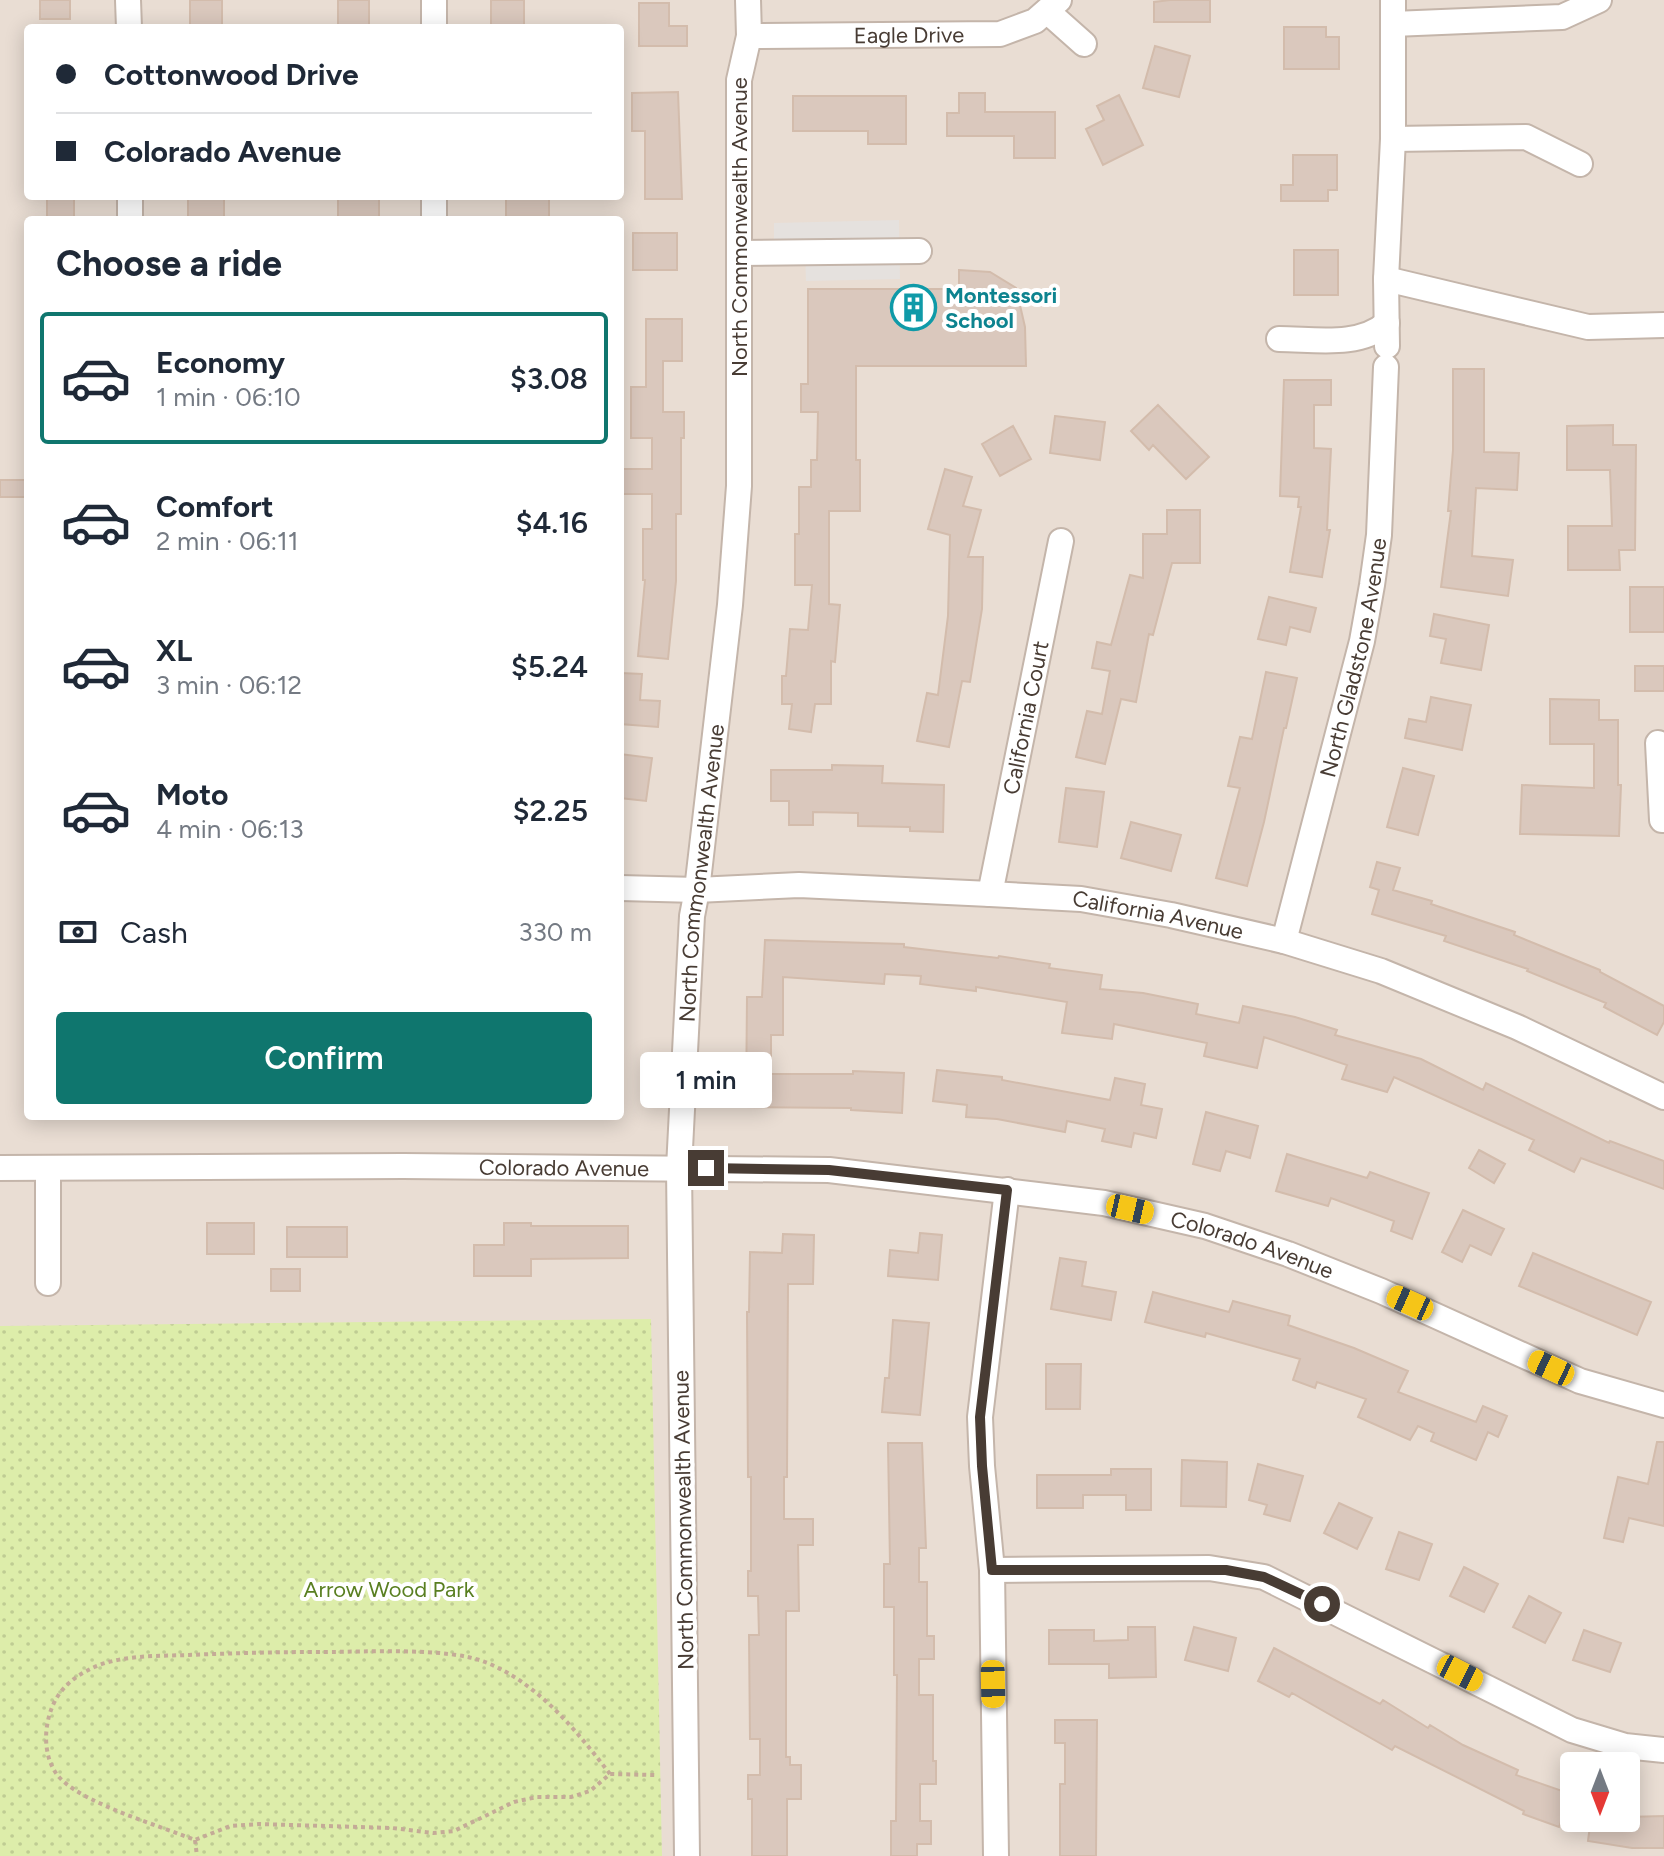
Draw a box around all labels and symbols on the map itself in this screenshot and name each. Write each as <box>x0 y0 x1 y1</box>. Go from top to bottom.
street label: Eagle Drive <box>854 21 964 49</box>
street label: North Commonwealth Avenue <box>726 77 753 377</box>
place label: Montessori School <box>945 282 1057 334</box>
building icon: Montessori School <box>890 284 938 332</box>
street label: North Gladstone Avenue <box>1314 536 1392 780</box>
street label: California Court <box>997 638 1055 797</box>
street label: North Commonwealth Avenue <box>674 723 730 1023</box>
street label: California Avenue <box>1072 886 1246 945</box>
callout: 1 min <box>640 1052 772 1108</box>
route end <box>688 1150 724 1186</box>
street label: Colorado Avenue <box>479 1154 649 1182</box>
car <box>1104 1192 1156 1226</box>
street label: Colorado Avenue <box>1168 1206 1337 1285</box>
car <box>1383 1282 1437 1324</box>
car <box>1524 1347 1578 1389</box>
street label: North Commonwealth Avenue <box>667 1370 700 1670</box>
park label: Arrow Wood Park <box>304 1576 475 1603</box>
route start <box>1304 1586 1340 1622</box>
car <box>1433 1651 1487 1695</box>
car <box>981 1660 1005 1708</box>
north arrow <box>1560 1752 1640 1832</box>

